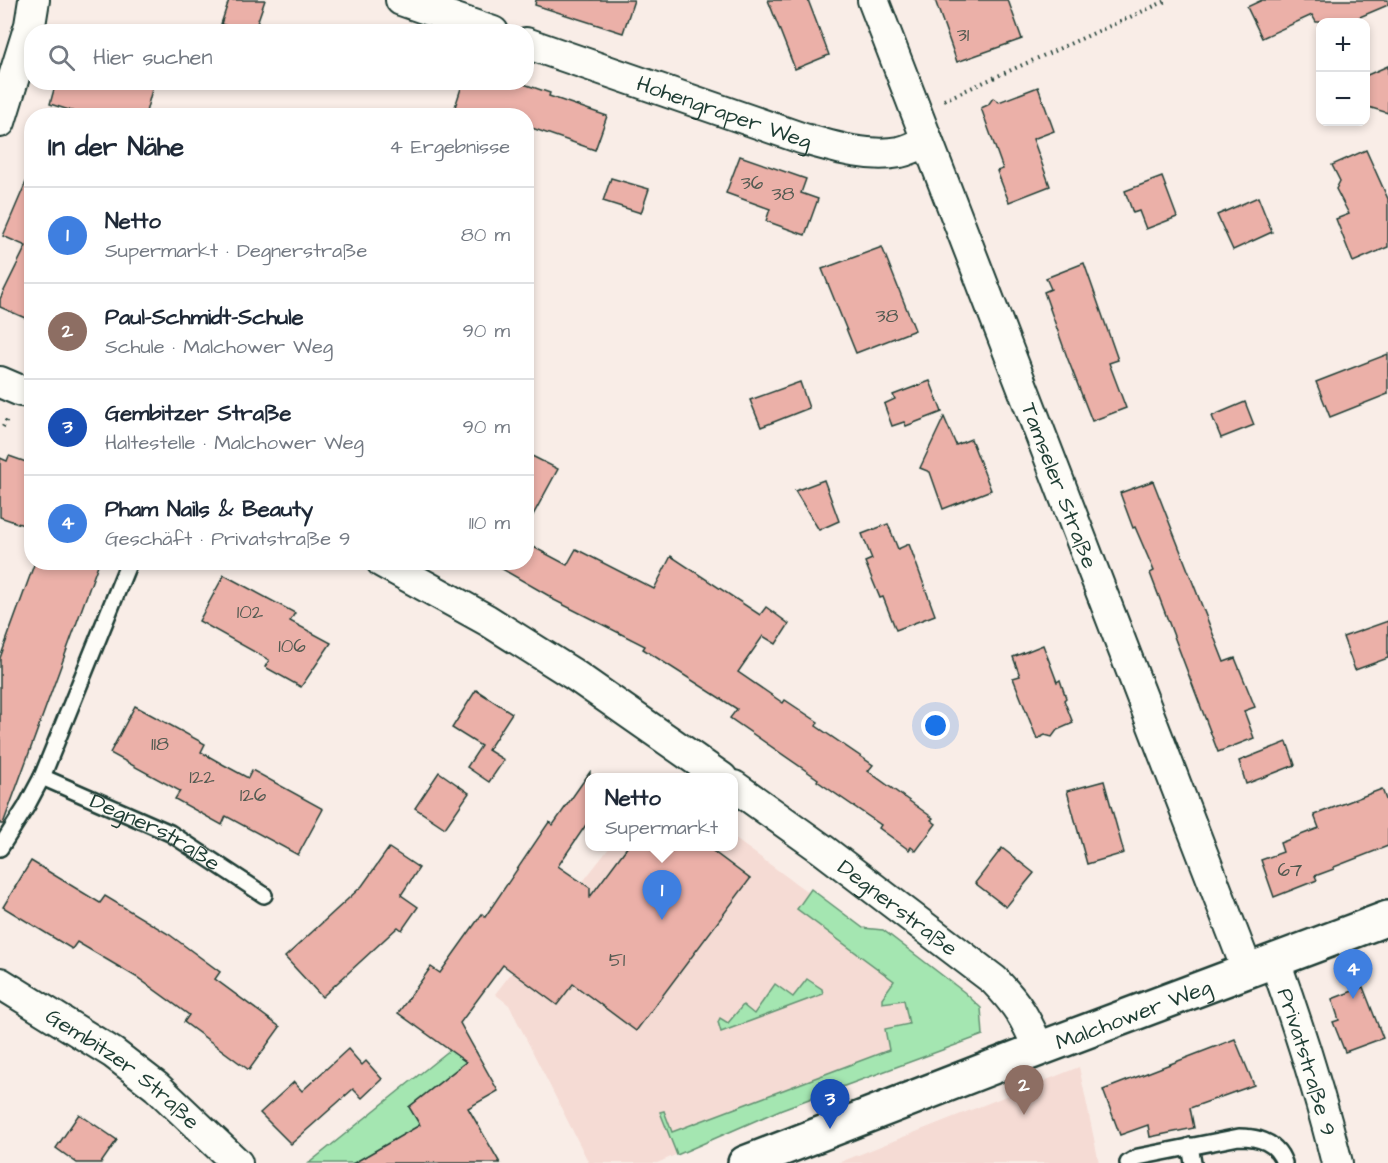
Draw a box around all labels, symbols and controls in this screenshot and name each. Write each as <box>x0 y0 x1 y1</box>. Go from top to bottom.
map controls <box>1316 18 1370 126</box>
button: + <box>1316 18 1370 72</box>
house number: 31 <box>957 21 970 49</box>
search box <box>24 24 534 90</box>
icon: search <box>45 41 78 74</box>
text: Hier suchen <box>93 42 212 73</box>
street label: Hohengraper Weg <box>632 68 815 158</box>
button: − <box>1316 72 1370 126</box>
text: In der Nähe <box>48 129 184 165</box>
text: 4 Ergebnisse <box>389 133 510 161</box>
house number: 36 <box>741 169 764 197</box>
house number: 38 <box>771 180 795 208</box>
text: Netto <box>105 206 161 237</box>
text: 1 <box>66 221 69 249</box>
text: 80 m <box>461 221 510 249</box>
text: Supermarkt · Degnerstraße <box>105 237 367 265</box>
text: Paul-Schmidt-Schule <box>105 302 304 333</box>
house number: 38 <box>875 302 899 330</box>
text: 2 <box>62 317 73 345</box>
text: 90 m <box>462 317 510 345</box>
text: Schule · Malchower Weg <box>105 333 333 361</box>
text: Gembitzer Straße <box>105 398 291 429</box>
street label: Tamseler Straße <box>1013 398 1105 573</box>
text: 3 <box>62 413 73 441</box>
text: 90 m <box>462 413 510 441</box>
text: Haltestelle · Malchower Weg <box>105 429 364 457</box>
text: Pham Nails & Beauty <box>105 494 313 525</box>
text: 4 <box>61 509 74 537</box>
text: 110 m <box>469 509 510 537</box>
text: Geschäft · Privatstraße 9 <box>105 525 350 553</box>
house number: 102 <box>237 598 264 626</box>
house number: 106 <box>278 632 306 660</box>
your location <box>921 711 950 740</box>
house number: 118 <box>151 730 169 758</box>
house number: 122 <box>189 763 215 791</box>
popup <box>585 773 738 851</box>
house number: 126 <box>240 781 267 809</box>
text: Netto <box>605 783 661 814</box>
street label: Degnerstraße <box>85 786 226 879</box>
text: Supermarkt <box>605 814 718 842</box>
street label: Degnerstraße <box>831 852 964 964</box>
house number: 67 <box>1278 856 1302 884</box>
pin: 1 <box>642 870 682 920</box>
house number: 51 <box>609 946 626 974</box>
pin: 4 <box>1334 950 1372 999</box>
street label: Malchower Weg <box>1051 972 1217 1058</box>
street label: Privatstraße 9 <box>1269 984 1343 1139</box>
street label: Gembitzer Straße <box>39 1001 206 1137</box>
pin: 2 <box>1004 1066 1044 1115</box>
pin: 3 <box>810 1080 850 1129</box>

